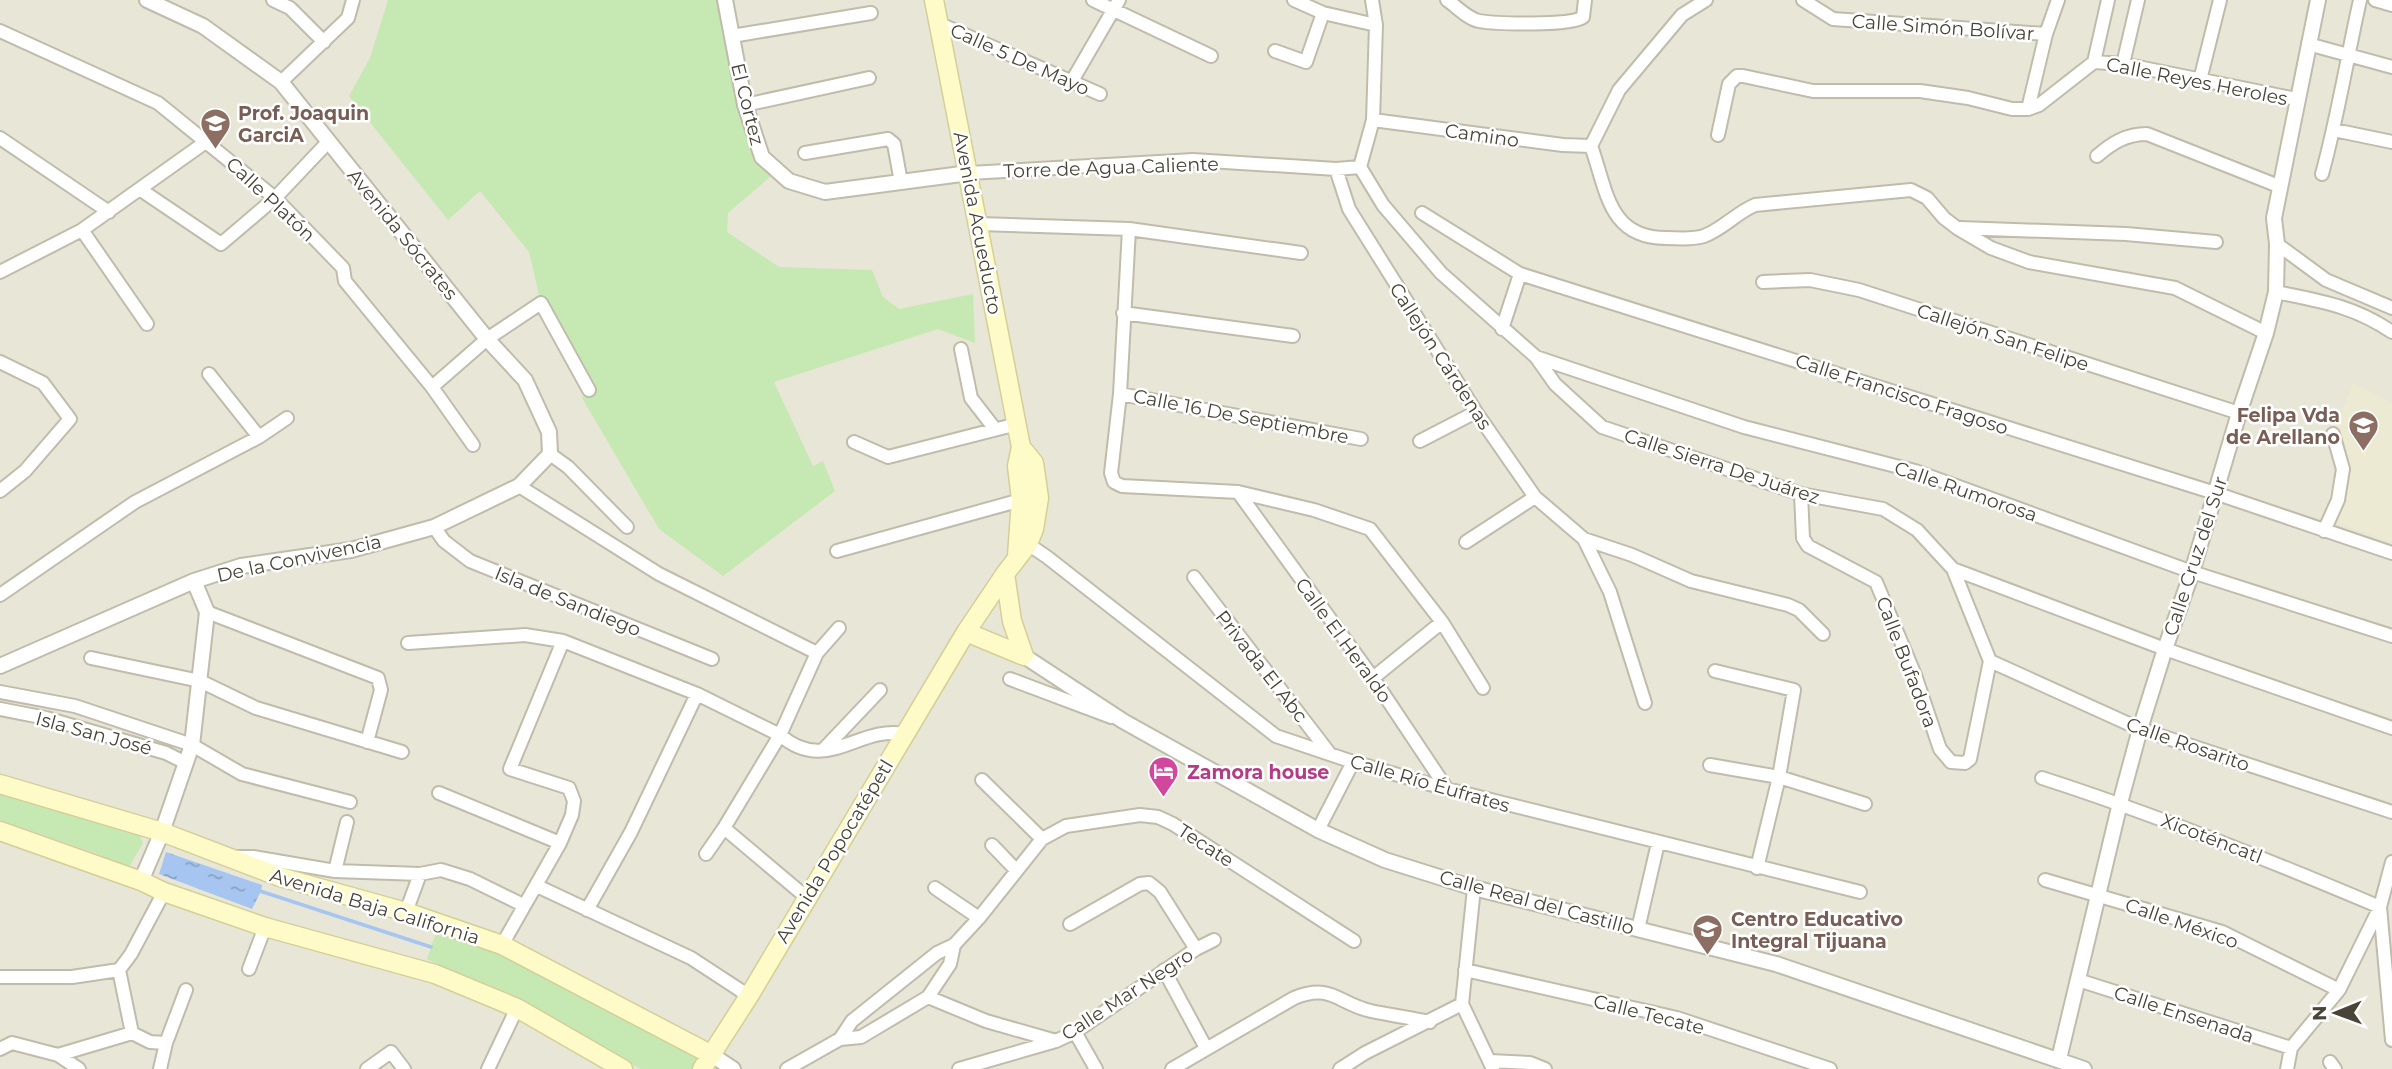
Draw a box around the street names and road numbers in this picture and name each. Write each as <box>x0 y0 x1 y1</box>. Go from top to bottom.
street label: Calle Simón Bolívar <box>1851 10 2035 45</box>
street label: Calle 5 De Mayo <box>947 18 1093 101</box>
street label: Calle Reyes Heroles <box>2104 53 2289 110</box>
street label: El Cortez <box>726 61 769 148</box>
street label: Camino <box>1443 119 1521 152</box>
street label: Avenida Acueducto <box>948 130 1007 317</box>
street label: Calle Platón <box>221 152 320 246</box>
street label: Torre de Agua Caliente <box>1003 152 1219 183</box>
street label: Avenida Sócrates <box>343 164 463 305</box>
street label: Callejón Cárdenas <box>1384 278 1497 434</box>
street label: Callejón San Felipe <box>1914 299 2092 376</box>
street label: Calle Francisco Fragoso <box>1793 349 2011 440</box>
street label: Calle 16 De Septiembre <box>1131 384 1351 449</box>
street label: Calle Sierra De Juárez <box>1621 424 1822 509</box>
street label: Calle Rumorosa <box>1891 456 2040 527</box>
street label: Calle Cruz del Sur <box>2159 474 2232 639</box>
street label: De la Convivencia <box>215 530 383 587</box>
street label: Isla de Sandiego <box>491 562 644 641</box>
street label: Calle El Heraldo <box>1291 573 1397 707</box>
street label: Calle Bufadora <box>1871 593 1942 731</box>
street label: Privada El Abc <box>1211 606 1313 727</box>
street label: Isla San José <box>33 707 154 760</box>
street label: Calle Rosarito <box>2123 713 2253 776</box>
street label: Calle Río Éufrates <box>1347 750 1512 817</box>
street label: Avenida Popocatépetl <box>771 755 898 947</box>
street label: Xicoténcatl <box>2158 809 2266 868</box>
street label: Tecate <box>1173 819 1238 872</box>
street label: Avenida Baja California <box>267 864 483 949</box>
street label: Calle Real del Castillo <box>1437 865 1637 940</box>
street label: Calle México <box>2122 893 2242 954</box>
street label: Calle Mar Negro <box>1057 943 1198 1046</box>
street label: Calle Ensenada <box>2111 981 2257 1048</box>
street label: Calle Tecate <box>1591 990 1707 1039</box>

